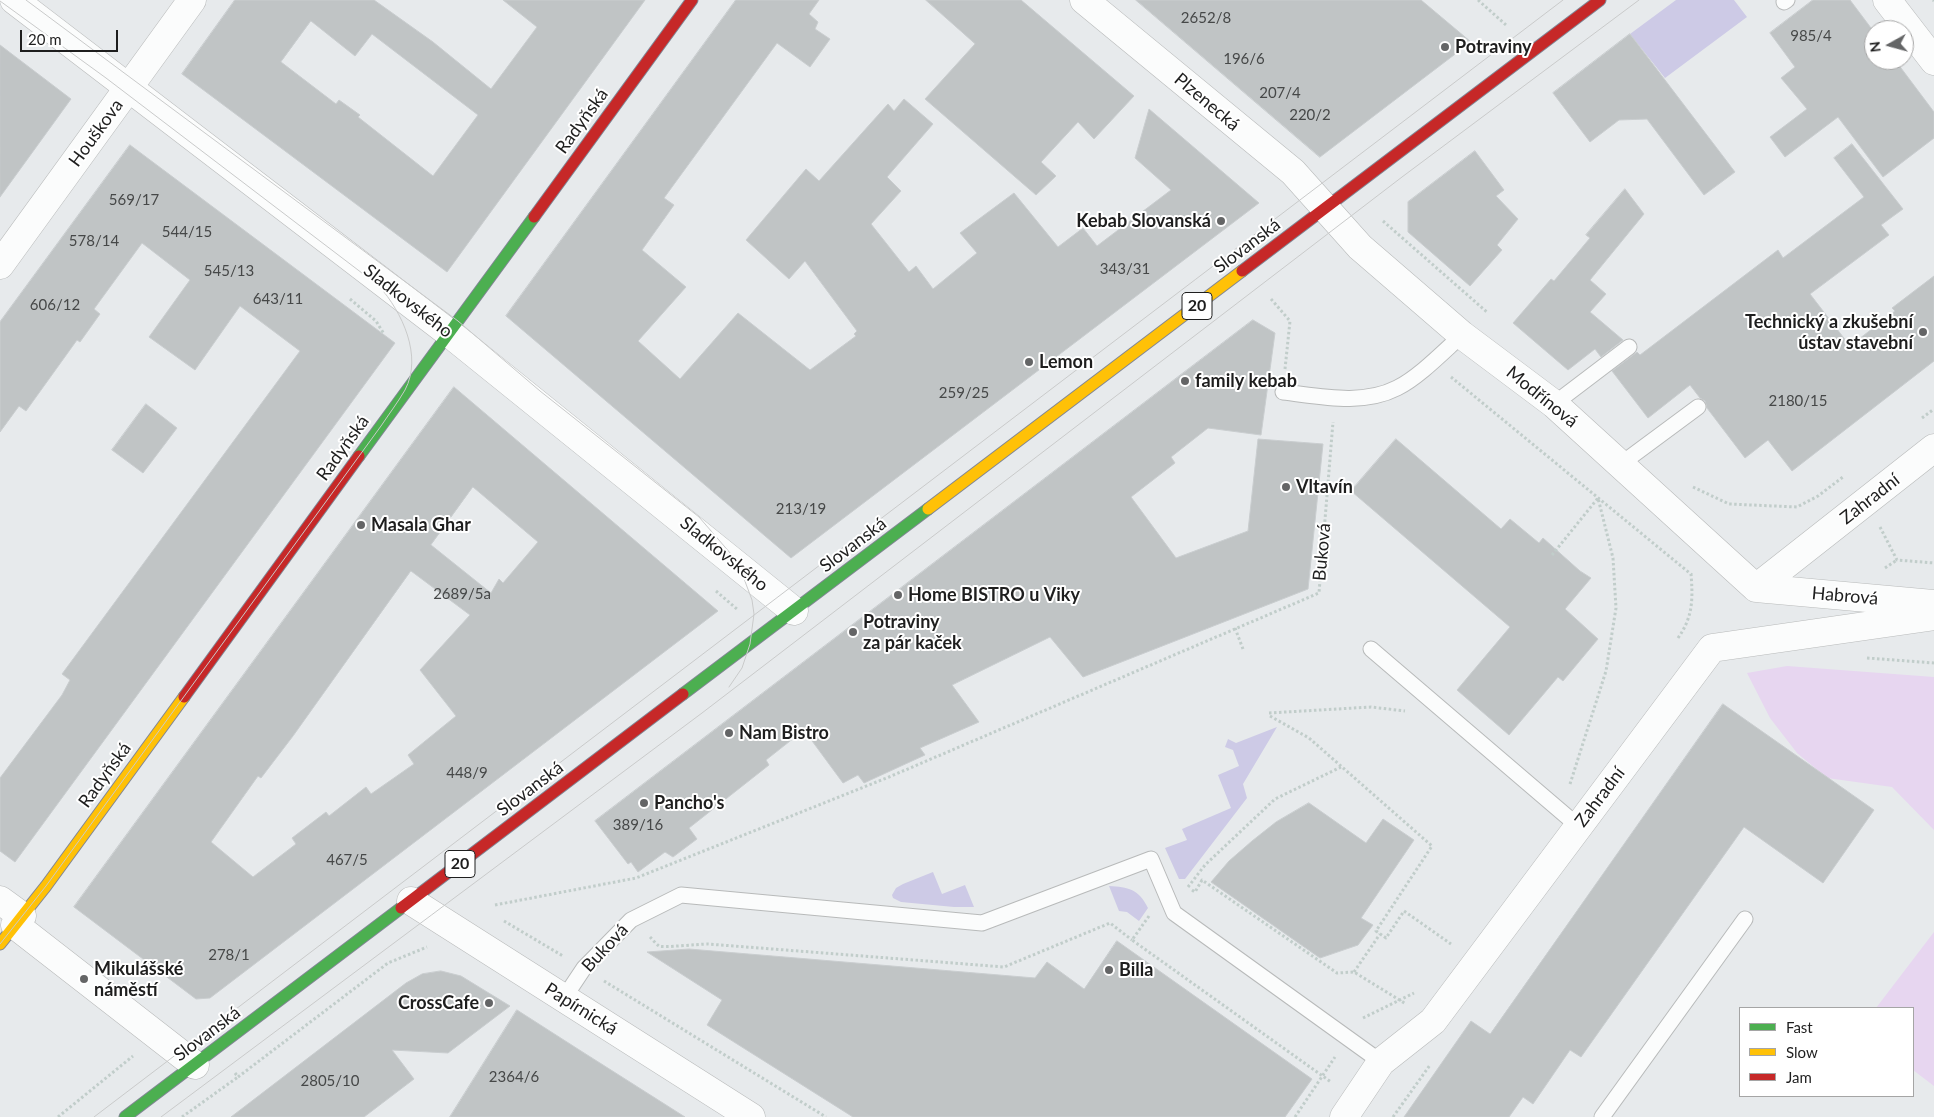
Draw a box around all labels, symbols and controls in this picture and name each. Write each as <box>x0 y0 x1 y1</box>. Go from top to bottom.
house number: 2652/8 <box>1181 9 1231 27</box>
scale bar <box>22 20 120 52</box>
north arrow <box>1864 20 1914 70</box>
house number: 985/4 <box>1790 27 1832 45</box>
text: 20 m <box>28 30 62 48</box>
place label: Potraviny <box>1455 36 1532 58</box>
text: N <box>1866 40 1884 53</box>
marker: Potraviny <box>1439 41 1451 53</box>
house number: 196/6 <box>1223 50 1265 68</box>
street label: Plzenecká <box>1170 68 1244 136</box>
street label: Radyňská <box>551 84 613 158</box>
house number: 207/4 <box>1259 84 1301 102</box>
street label: Houškova <box>64 95 128 171</box>
house number: 220/2 <box>1289 106 1331 124</box>
house number: 569/17 <box>109 191 159 209</box>
place label: Kebab Slovanská <box>1076 210 1211 232</box>
street label: Slovanská <box>1209 214 1285 278</box>
marker: Kebab Slovanská <box>1215 215 1227 227</box>
house number: 544/15 <box>162 223 212 241</box>
house number: 578/14 <box>69 232 119 250</box>
street label: Sladkovského <box>359 260 457 342</box>
house number: 343/31 <box>1100 260 1150 278</box>
house number: 545/13 <box>204 262 254 280</box>
house number: 643/11 <box>253 290 303 308</box>
road number: 20 <box>1182 292 1212 320</box>
house number: 606/12 <box>30 296 80 314</box>
place label: Technický a zkušební ústav stavební <box>1745 311 1913 354</box>
marker: Technický a zkušební ústav stavební <box>1917 326 1929 338</box>
place label: Lemon <box>1039 351 1093 373</box>
marker: Lemon <box>1023 356 1035 368</box>
street label: Modřínová <box>1502 362 1582 432</box>
place label: family kebab <box>1195 370 1297 392</box>
marker: family kebab <box>1179 375 1191 387</box>
house number: 259/25 <box>939 384 989 402</box>
house number: 2180/15 <box>1769 392 1827 410</box>
street label: Radyňská <box>312 411 374 485</box>
street label: Zahradní <box>1836 469 1904 529</box>
place label: Vltavín <box>1296 476 1353 498</box>
marker: Vltavín <box>1280 481 1292 493</box>
house number: 213/19 <box>776 500 826 518</box>
street label: Sladkovského <box>676 512 772 596</box>
street label: Slovanská <box>815 513 891 577</box>
place label: Masala Ghar <box>371 514 471 536</box>
marker: Masala Ghar <box>355 519 367 531</box>
street label: Buková <box>1309 522 1335 582</box>
street label: Habrová <box>1811 582 1879 610</box>
place label: Home BISTRO u Viky <box>908 584 1080 606</box>
house number: 2689/5a <box>433 585 491 603</box>
marker: Home BISTRO u Viky <box>892 589 904 601</box>
place label: Potraviny za pár kaček <box>863 611 962 654</box>
marker: Potraviny za pár kaček <box>847 626 859 638</box>
place label: Nam Bistro <box>739 722 829 744</box>
marker: Nam Bistro <box>723 727 735 739</box>
street label: Radyňská <box>74 738 136 812</box>
street label: Slovanská <box>492 757 568 821</box>
street label: Zahradní <box>1570 763 1630 831</box>
house number: 448/9 <box>446 764 488 782</box>
place label: Pancho's <box>654 792 724 814</box>
marker: Pancho's <box>638 797 650 809</box>
house number: 389/16 <box>613 816 663 834</box>
house number: 467/5 <box>326 851 368 869</box>
road number: 20 <box>445 851 475 878</box>
street label: Buková <box>577 919 633 977</box>
house number: 278/1 <box>208 946 250 964</box>
place label: Mikulášské náměstí <box>94 958 183 1001</box>
place label: Billa <box>1119 959 1153 981</box>
marker: Billa <box>1103 964 1115 976</box>
marker: Mikulášské náměstí <box>78 973 90 985</box>
street label: Papírnická <box>541 978 621 1040</box>
place label: CrossCafe <box>398 992 479 1014</box>
marker: CrossCafe <box>483 997 495 1009</box>
street label: Slovanská <box>169 1002 245 1066</box>
legend <box>1739 1007 1914 1097</box>
text: Fast <box>1786 1018 1813 1036</box>
text: Slow <box>1786 1043 1818 1061</box>
house number: 2364/6 <box>489 1068 539 1086</box>
text: Jam <box>1786 1068 1812 1086</box>
house number: 2805/10 <box>301 1072 359 1090</box>

